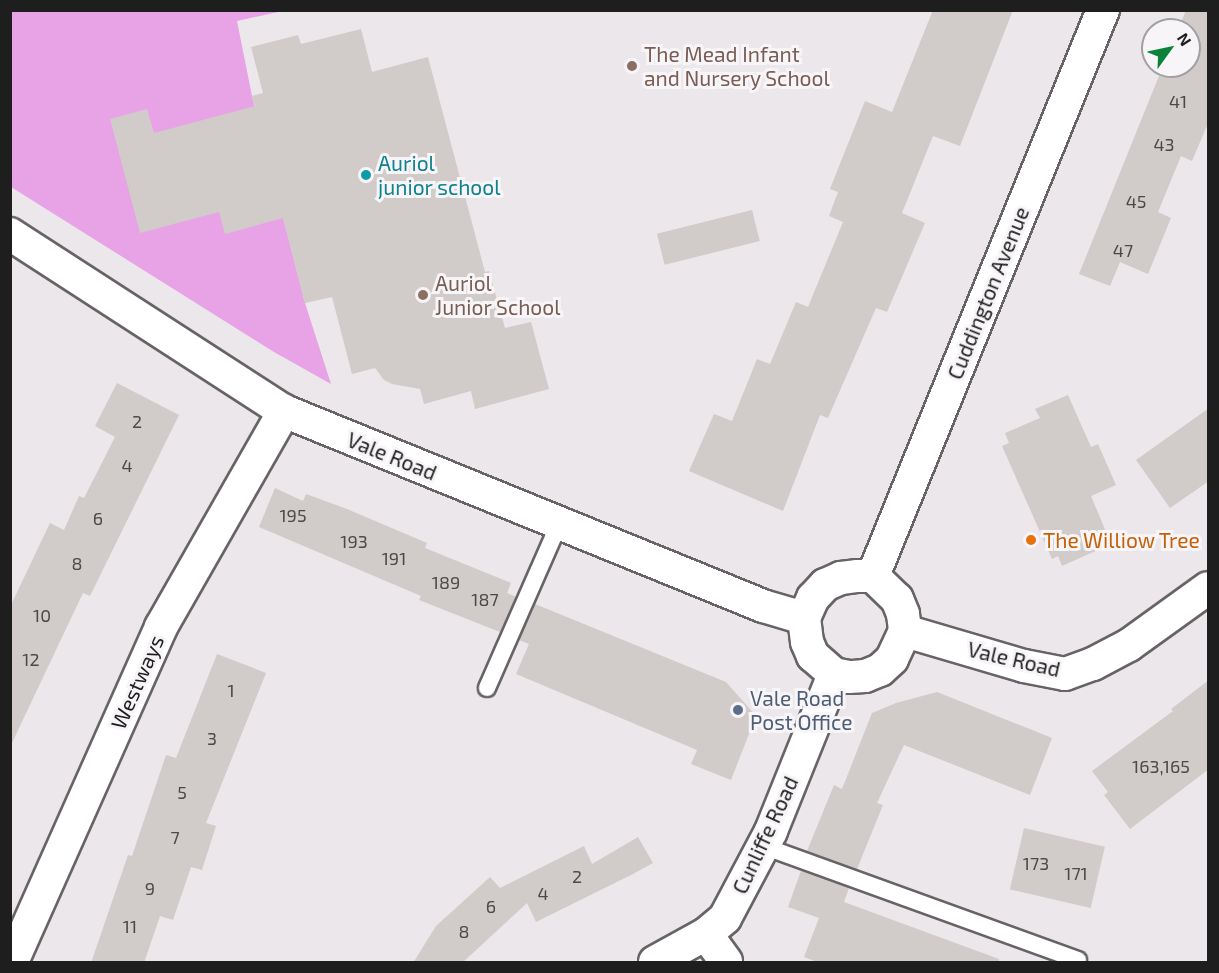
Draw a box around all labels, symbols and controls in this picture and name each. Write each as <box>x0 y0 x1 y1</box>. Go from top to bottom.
north arrow <box>1141 18 1201 78</box>
text: N <box>1174 29 1196 49</box>
place label: The Mead Infant and Nursery School <box>644 41 830 91</box>
marker: The Mead Infant and Nursery School <box>625 59 639 73</box>
house number: 41 <box>1169 90 1187 112</box>
house number: 43 <box>1153 133 1175 155</box>
place label: Auriol junior school <box>378 150 501 200</box>
marker: Auriol junior school <box>359 168 373 182</box>
house number: 45 <box>1126 190 1146 212</box>
street label: Cuddington Avenue <box>942 203 1034 383</box>
house number: 47 <box>1113 239 1133 261</box>
place label: Auriol Junior School <box>435 270 561 320</box>
marker: Auriol Junior School <box>416 288 430 302</box>
house number: 2 <box>132 410 142 432</box>
street label: Vale Road <box>344 427 440 485</box>
house number: 4 <box>121 454 133 476</box>
house number: 195 <box>279 504 307 526</box>
house number: 6 <box>93 507 103 529</box>
place label: The Williow Tree <box>1043 527 1201 553</box>
house number: 193 <box>340 530 368 552</box>
marker: The Williow Tree <box>1024 533 1038 547</box>
house number: 191 <box>382 547 406 569</box>
house number: 8 <box>72 552 82 574</box>
house number: 189 <box>432 571 460 593</box>
house number: 187 <box>471 588 499 610</box>
house number: 10 <box>33 604 51 626</box>
street label: Westways <box>105 631 169 733</box>
street label: Vale Road <box>965 636 1063 682</box>
house number: 12 <box>22 648 40 670</box>
house number: 1 <box>227 679 235 701</box>
place label: Vale Road Post Office <box>750 685 852 735</box>
marker: Vale Road Post Office <box>731 703 745 717</box>
house number: 3 <box>207 727 217 749</box>
house number: 163,165 <box>1132 755 1190 777</box>
street label: Cunliffe Road <box>727 772 803 898</box>
house number: 5 <box>177 781 187 803</box>
house number: 7 <box>170 826 180 848</box>
house number: 173 <box>1023 852 1049 874</box>
house number: 171 <box>1064 862 1088 884</box>
house number: 2 <box>572 865 582 887</box>
house number: 9 <box>145 877 155 899</box>
house number: 4 <box>537 882 549 904</box>
house number: 6 <box>486 895 496 917</box>
house number: 11 <box>123 915 137 937</box>
house number: 8 <box>459 920 469 942</box>

